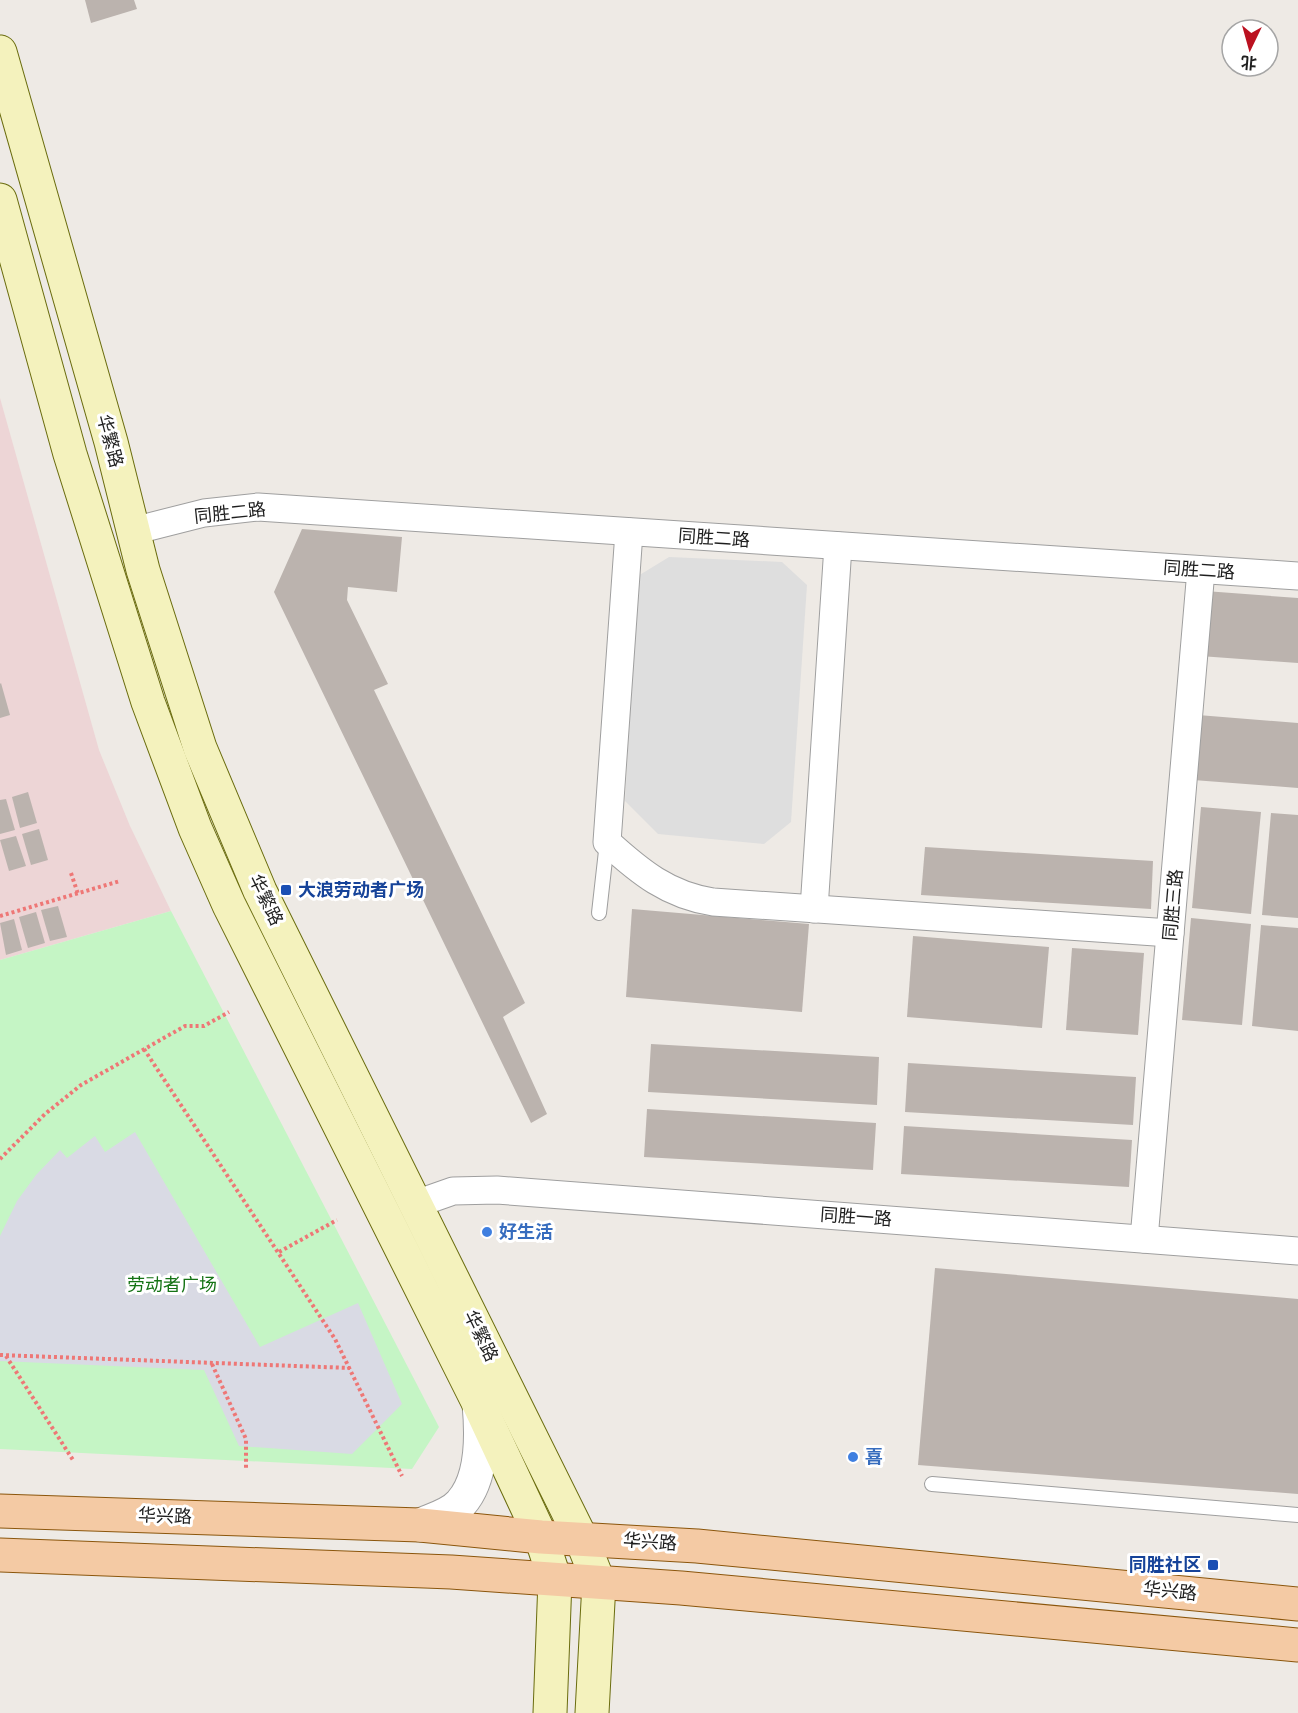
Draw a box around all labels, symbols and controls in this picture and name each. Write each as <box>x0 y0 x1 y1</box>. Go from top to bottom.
north arrow <box>1220 18 1280 78</box>
text: 北 <box>1240 52 1258 74</box>
street label: 华繁路 <box>92 412 129 470</box>
street label: 同胜二路 <box>193 497 267 528</box>
street label: 同胜二路 <box>677 524 751 551</box>
street label: 同胜二路 <box>1162 556 1236 583</box>
street label: 同胜三路 <box>1158 868 1187 942</box>
street label: 华繁路 <box>244 870 289 929</box>
place label: 大浪劳动者广场 <box>298 878 424 901</box>
marker: 大浪劳动者广场 <box>279 883 293 897</box>
street label: 同胜一路 <box>819 1203 893 1230</box>
place label: 好生活 <box>499 1220 553 1243</box>
marker: 好生活 <box>480 1225 494 1239</box>
park label: 劳动者广场 <box>127 1273 217 1296</box>
street label: 华繁路 <box>459 1306 504 1365</box>
place label: 喜 <box>865 1445 883 1468</box>
marker: 喜 <box>846 1450 860 1464</box>
street label: 华兴路 <box>138 1503 192 1528</box>
street label: 华兴路 <box>622 1528 678 1555</box>
place label: 同胜社区 <box>1129 1553 1201 1576</box>
marker: 同胜社区 <box>1206 1558 1220 1572</box>
street label: 华兴路 <box>1142 1576 1198 1605</box>

